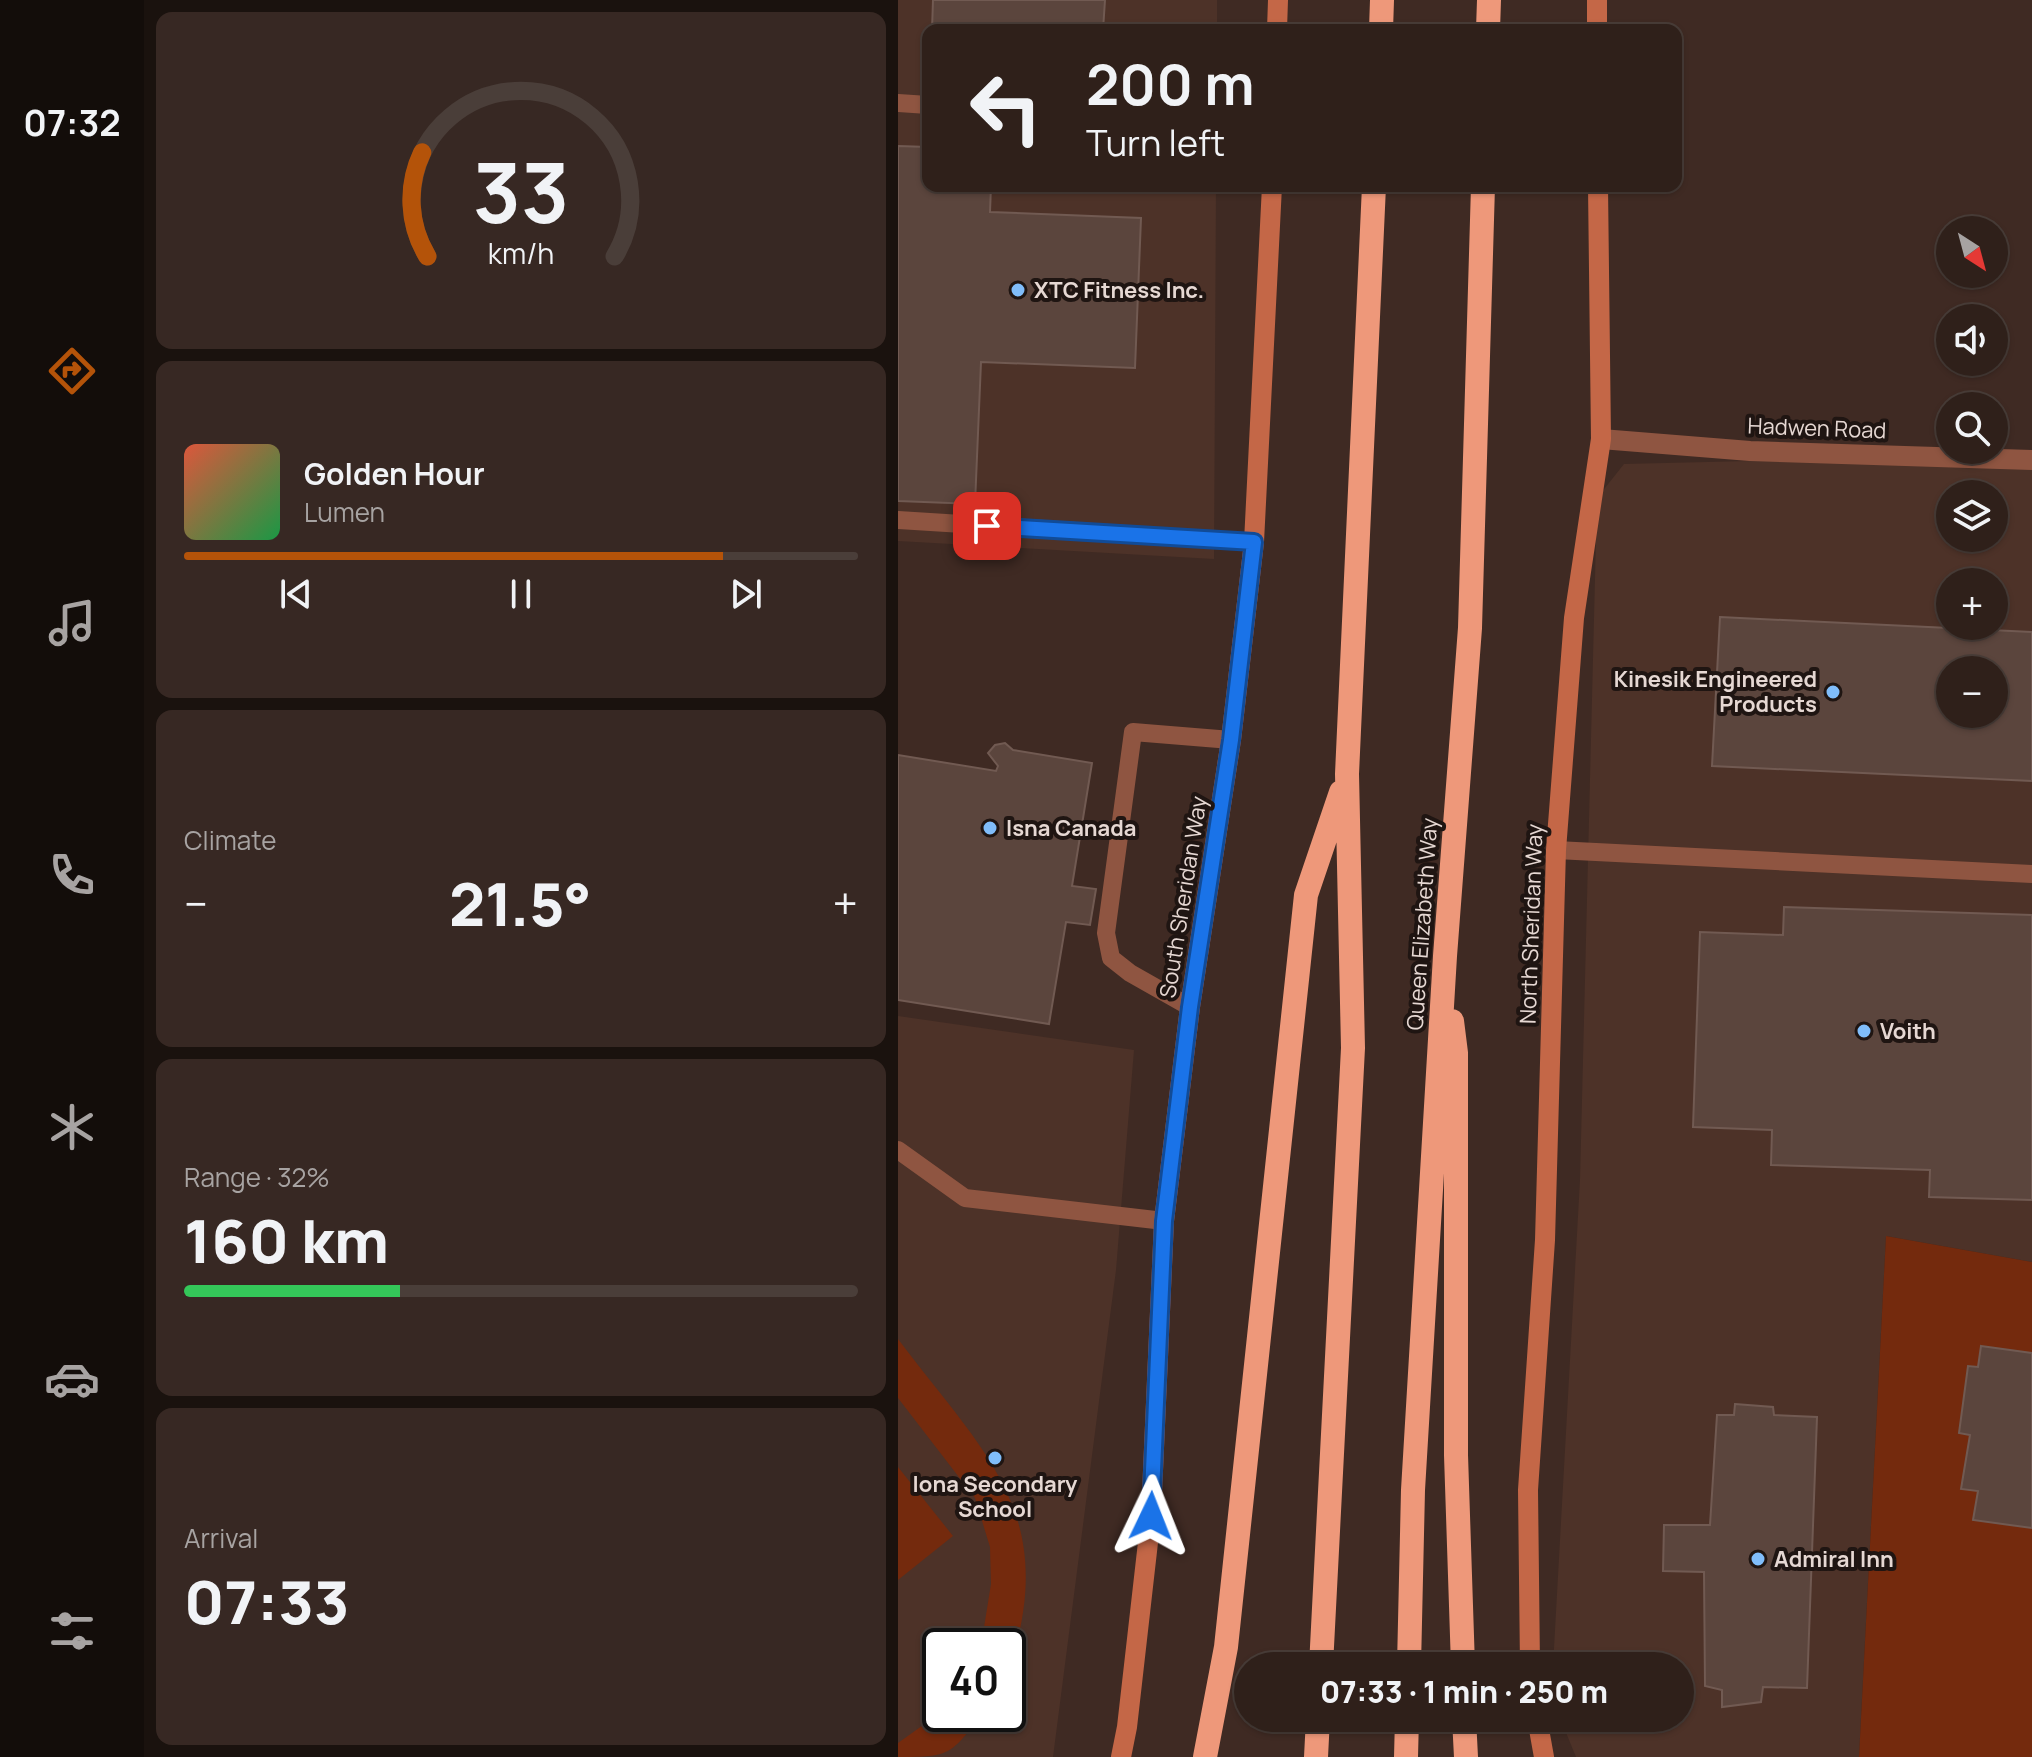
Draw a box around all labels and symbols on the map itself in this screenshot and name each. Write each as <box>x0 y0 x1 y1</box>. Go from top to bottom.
north arrow <box>1936 216 2008 288</box>
place label: XTC Fitness Inc. <box>1034 275 1204 305</box>
marker: XTC Fitness Inc. <box>1009 281 1027 299</box>
street label: Hadwen Road <box>1747 411 1887 445</box>
pin <box>953 492 1021 560</box>
place label: Kinesik Engineered Products <box>1614 664 1817 719</box>
marker: Kinesik Engineered Products <box>1824 683 1842 701</box>
street label: South Sheridan Way <box>1152 794 1214 1000</box>
place label: Isna Canada <box>1006 813 1137 843</box>
street label: Queen Elizabeth Way <box>1400 816 1444 1031</box>
marker: Isna Canada <box>981 819 999 837</box>
street label: North Sheridan Way <box>1513 823 1550 1025</box>
place label: Voith <box>1880 1016 1936 1046</box>
marker: Voith <box>1855 1022 1873 1040</box>
marker: Iona Secondary School <box>986 1449 1004 1467</box>
place label: Iona Secondary School <box>913 1469 1078 1524</box>
position arrow <box>1109 1474 1193 1558</box>
place label: Admiral Inn <box>1774 1544 1894 1574</box>
marker: Admiral Inn <box>1749 1550 1767 1568</box>
speed limit sign: 40 <box>922 1628 1026 1732</box>

